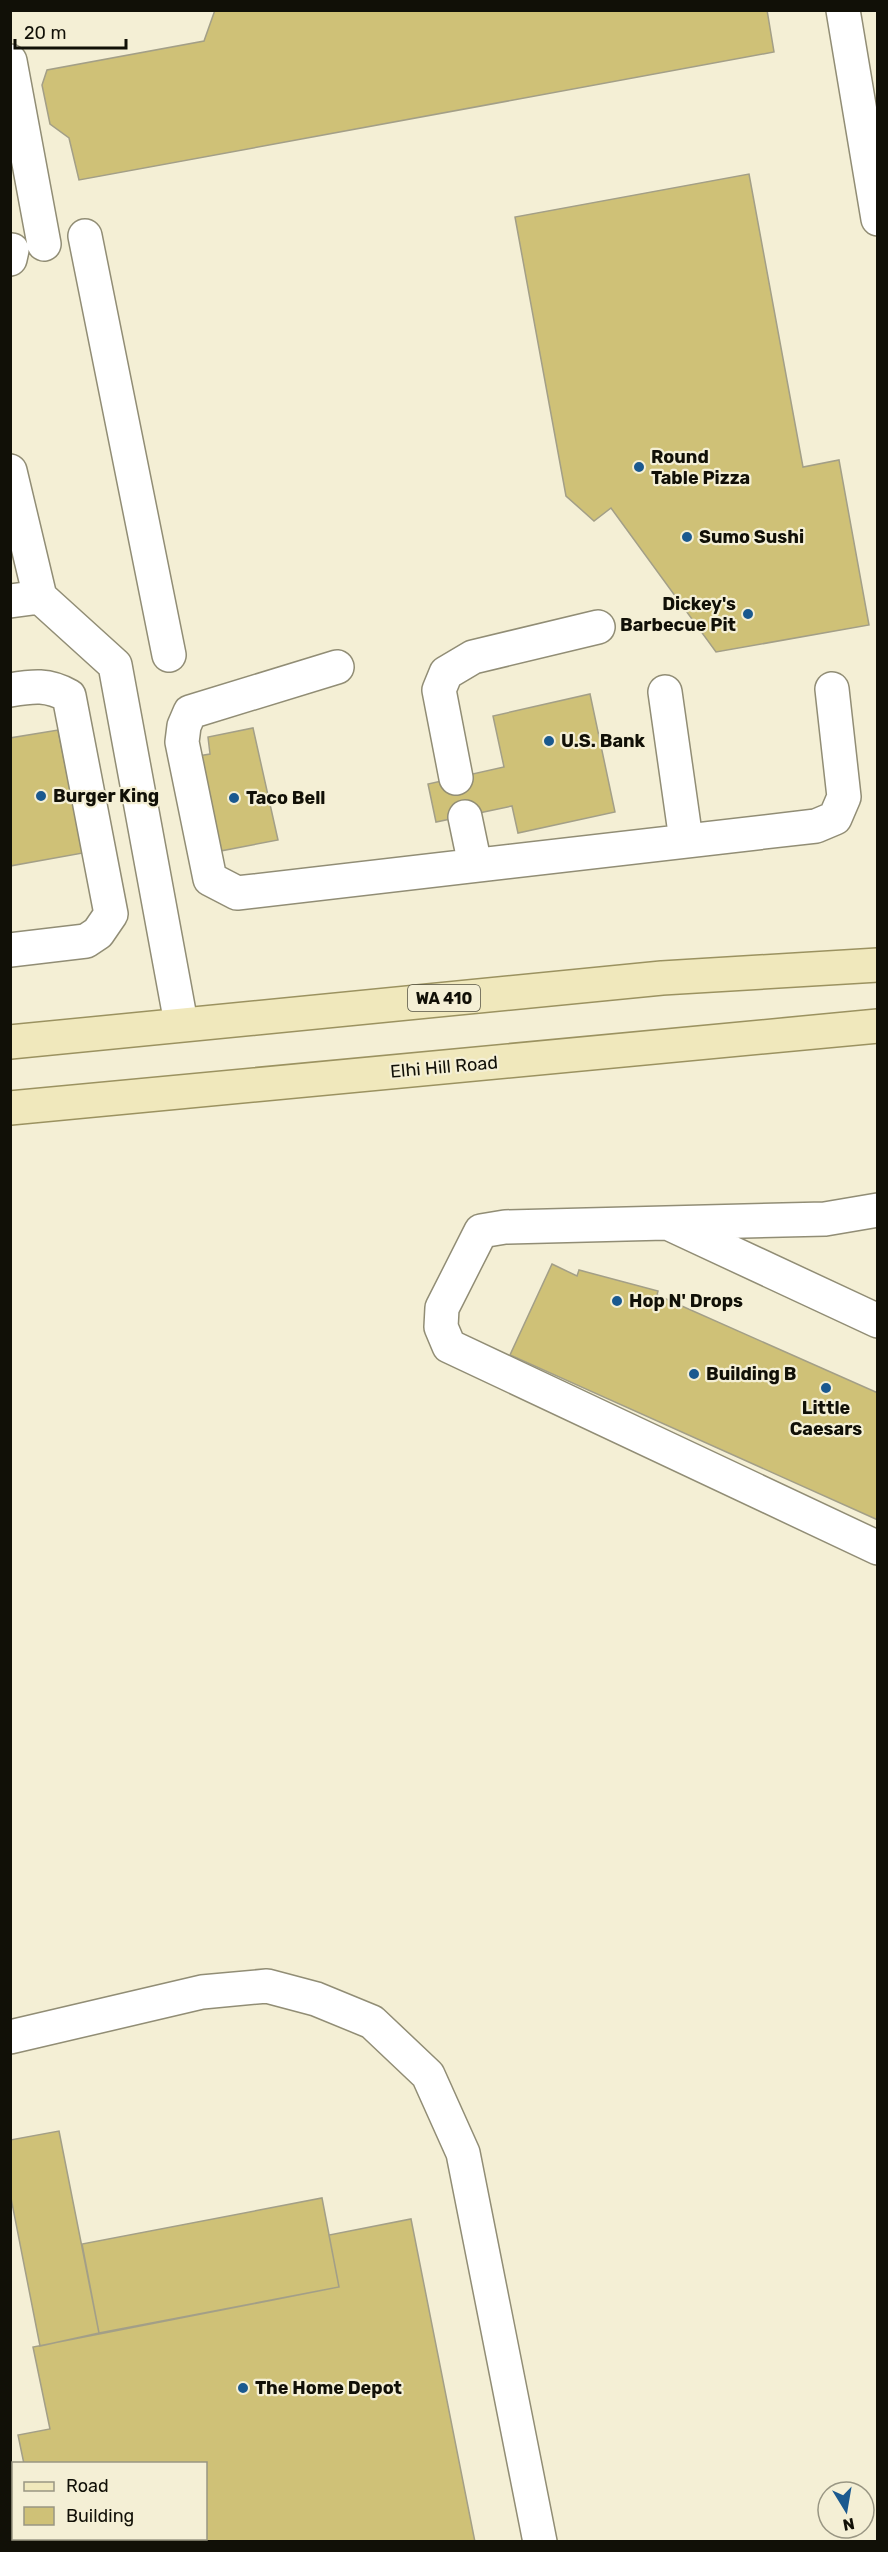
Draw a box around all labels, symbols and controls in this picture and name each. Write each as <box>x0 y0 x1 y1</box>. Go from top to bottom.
scale bar <box>15 12 126 50</box>
text: 20 m <box>24 22 66 44</box>
place label: Round Table Pizza <box>651 446 750 489</box>
marker: Round Table Pizza <box>632 460 646 474</box>
place label: Sumo Sushi <box>699 526 804 548</box>
marker: Sumo Sushi <box>680 530 694 544</box>
place label: Dickey's Barbecue Pit <box>620 593 736 636</box>
marker: Dickey's Barbecue Pit <box>741 607 755 621</box>
place label: U.S. Bank <box>561 730 646 752</box>
marker: U.S. Bank <box>542 734 556 748</box>
place label: Burger King <box>53 785 159 807</box>
place label: Taco Bell <box>246 787 325 809</box>
marker: Burger King <box>34 789 48 803</box>
marker: Taco Bell <box>227 791 241 805</box>
road number: WA 410 <box>408 985 480 1011</box>
street label: Elhi Hill Road <box>389 1051 499 1083</box>
place label: Hop N' Drops <box>629 1290 743 1312</box>
marker: Hop N' Drops <box>610 1294 624 1308</box>
place label: Building B <box>706 1363 797 1385</box>
marker: Building B <box>687 1367 701 1381</box>
marker: Little Caesars <box>819 1381 833 1395</box>
place label: Little Caesars <box>790 1397 862 1440</box>
place label: The Home Depot <box>255 2377 402 2399</box>
marker: The Home Depot <box>236 2381 250 2395</box>
legend <box>12 2462 207 2540</box>
text: Road <box>66 2475 109 2497</box>
north arrow <box>816 2480 876 2540</box>
text: Building <box>66 2505 134 2527</box>
text: N <box>841 2514 856 2535</box>

